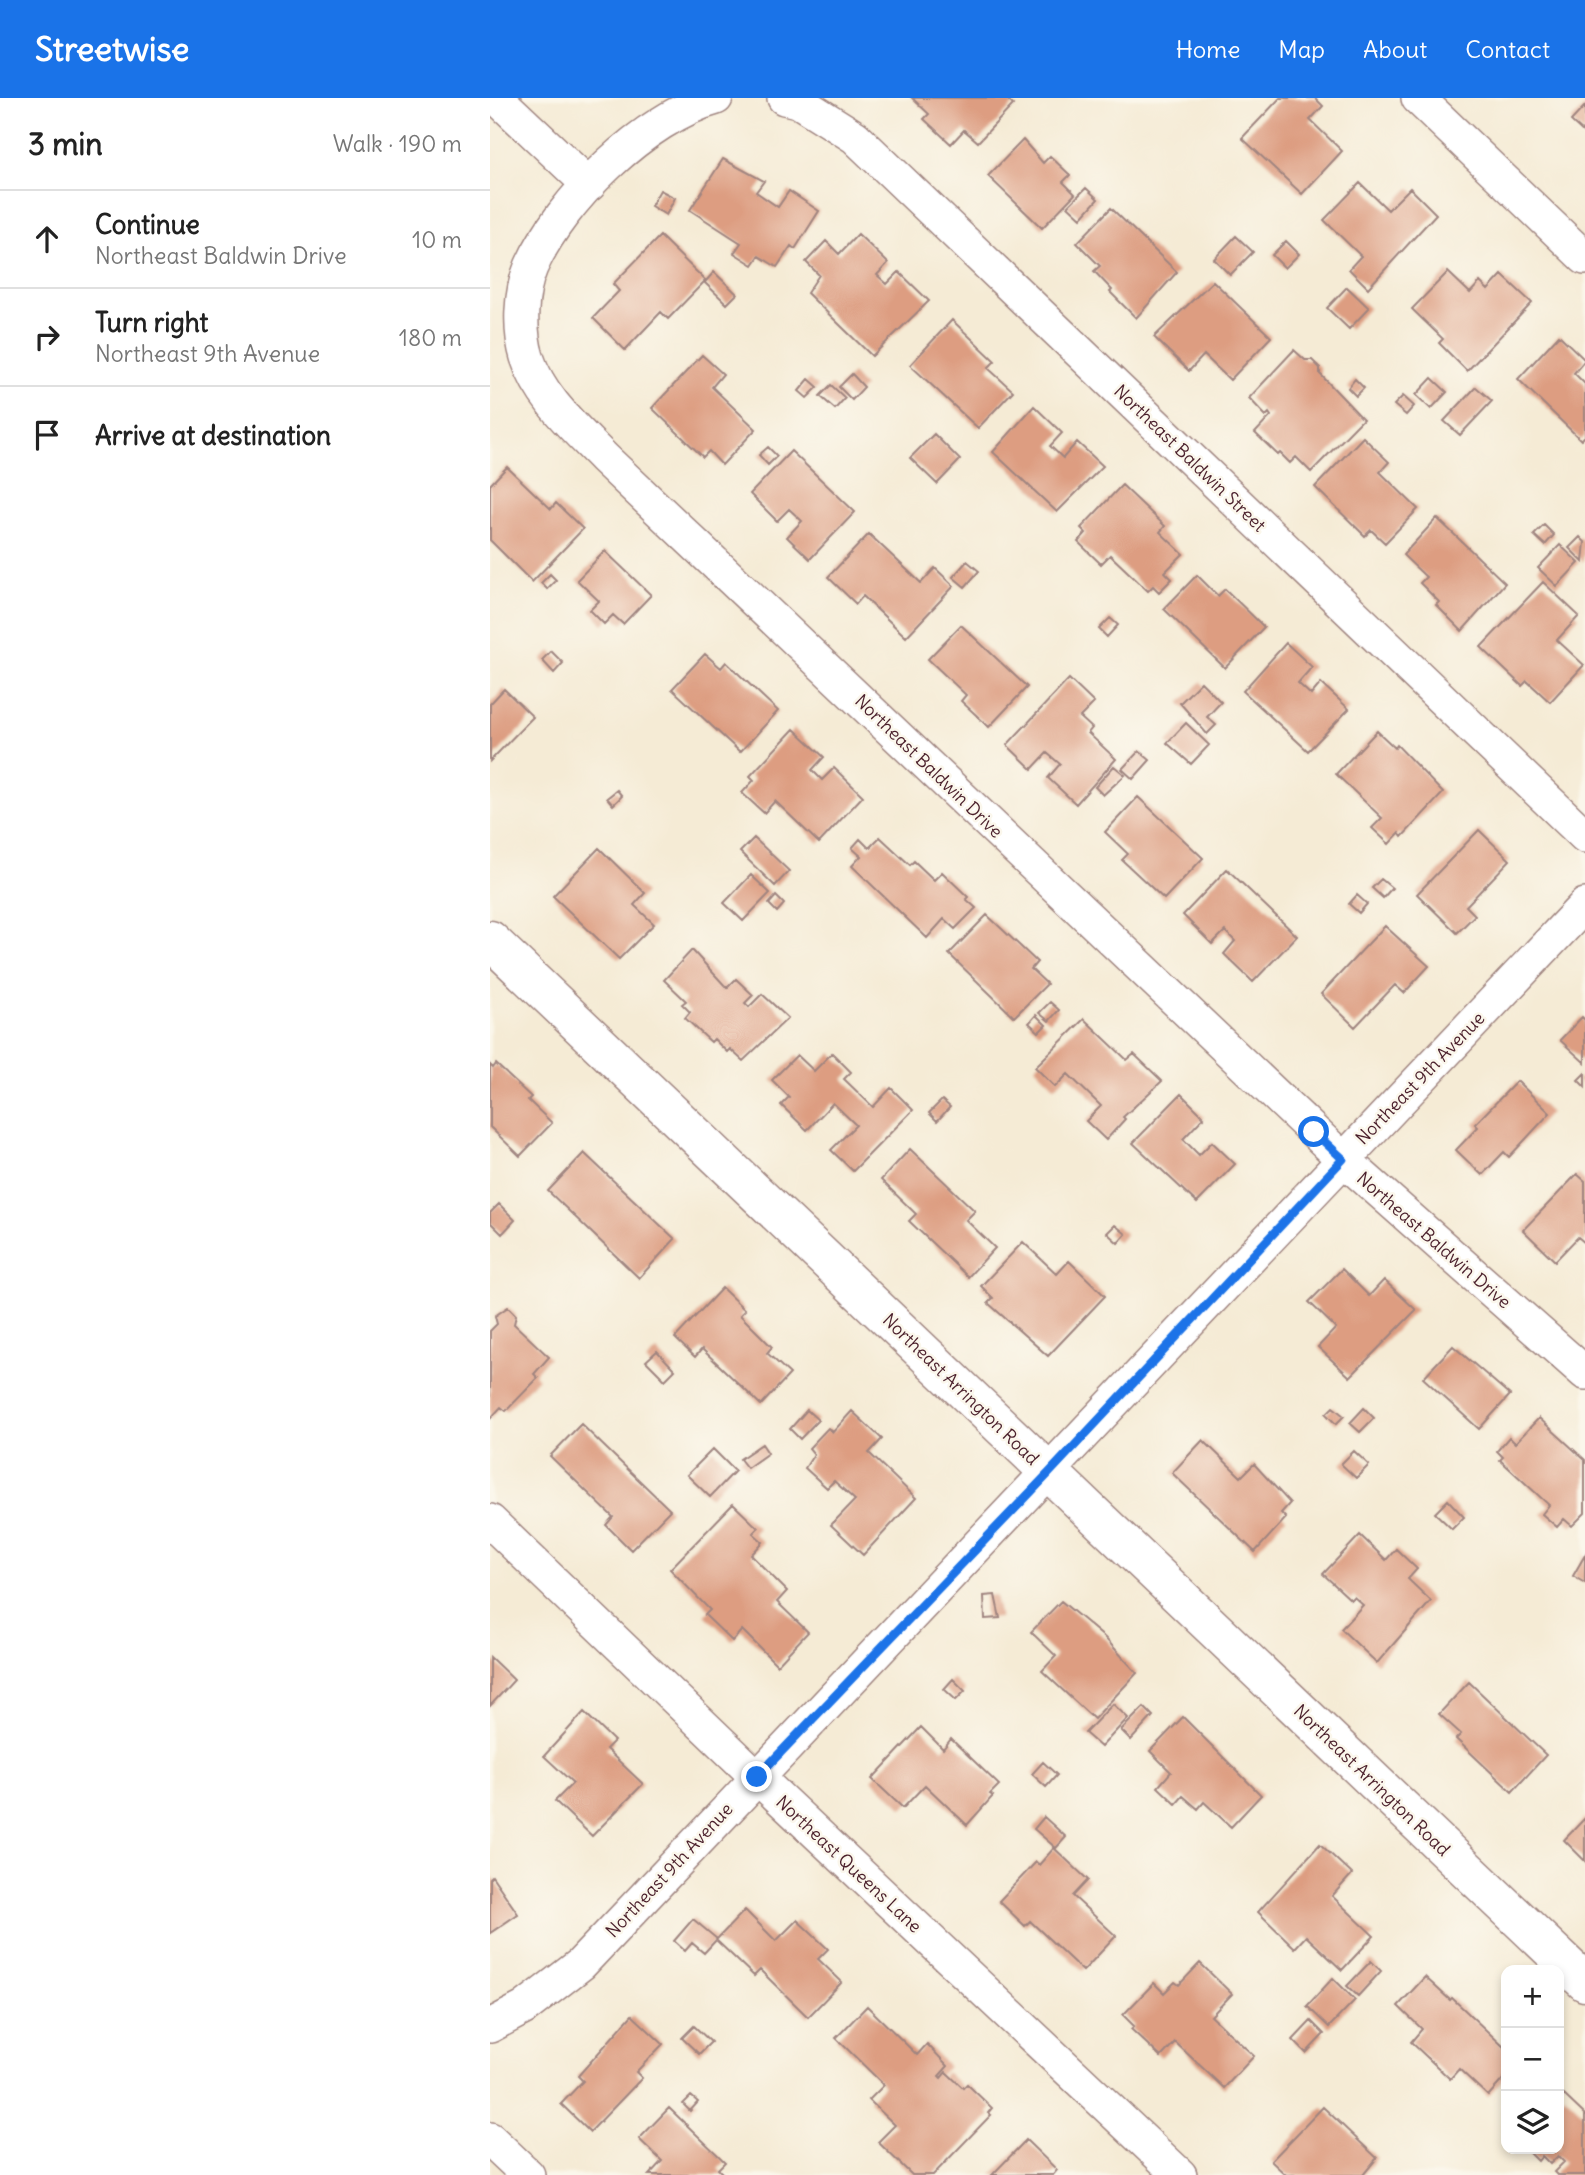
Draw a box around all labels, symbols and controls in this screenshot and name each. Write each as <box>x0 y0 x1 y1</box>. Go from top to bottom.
text: Streetwise <box>35 28 189 70</box>
text: Home <box>1176 34 1240 64</box>
text: Map <box>1278 34 1325 64</box>
text: About <box>1363 34 1427 64</box>
text: Contact <box>1465 34 1550 64</box>
text: 3 min <box>28 125 103 163</box>
text: Walk · 190 m <box>333 129 462 158</box>
text: Continue <box>95 208 200 241</box>
icon: ahead <box>28 220 66 258</box>
text: 10 m <box>412 225 462 254</box>
text: Northeast Baldwin Drive <box>95 241 347 270</box>
text: Turn right <box>95 306 208 339</box>
icon: right <box>28 318 66 356</box>
text: 180 m <box>399 323 462 352</box>
text: Northeast 9th Avenue <box>95 339 320 368</box>
street label: Northeast Baldwin Street <box>1109 379 1271 537</box>
icon: arrive <box>28 416 66 454</box>
text: Arrive at destination <box>95 419 331 452</box>
street label: Northeast Baldwin Drive <box>850 689 1008 843</box>
street label: Northeast 9th Avenue <box>1351 1007 1489 1149</box>
route start <box>1298 1116 1329 1147</box>
street label: Northeast Baldwin Drive <box>1352 1167 1516 1313</box>
street label: Northeast Arrington Road <box>878 1308 1044 1470</box>
street label: Northeast Arrington Road <box>1289 1699 1455 1861</box>
route end <box>741 1761 772 1792</box>
street label: Northeast Queens Lane <box>771 1790 927 1938</box>
street label: Northeast 9th Avenue <box>601 1798 737 1942</box>
map controls <box>1501 1965 1564 2154</box>
button: + <box>1501 1965 1564 2028</box>
button: − <box>1501 2028 1564 2091</box>
button: layers <box>1501 2091 1564 2154</box>

